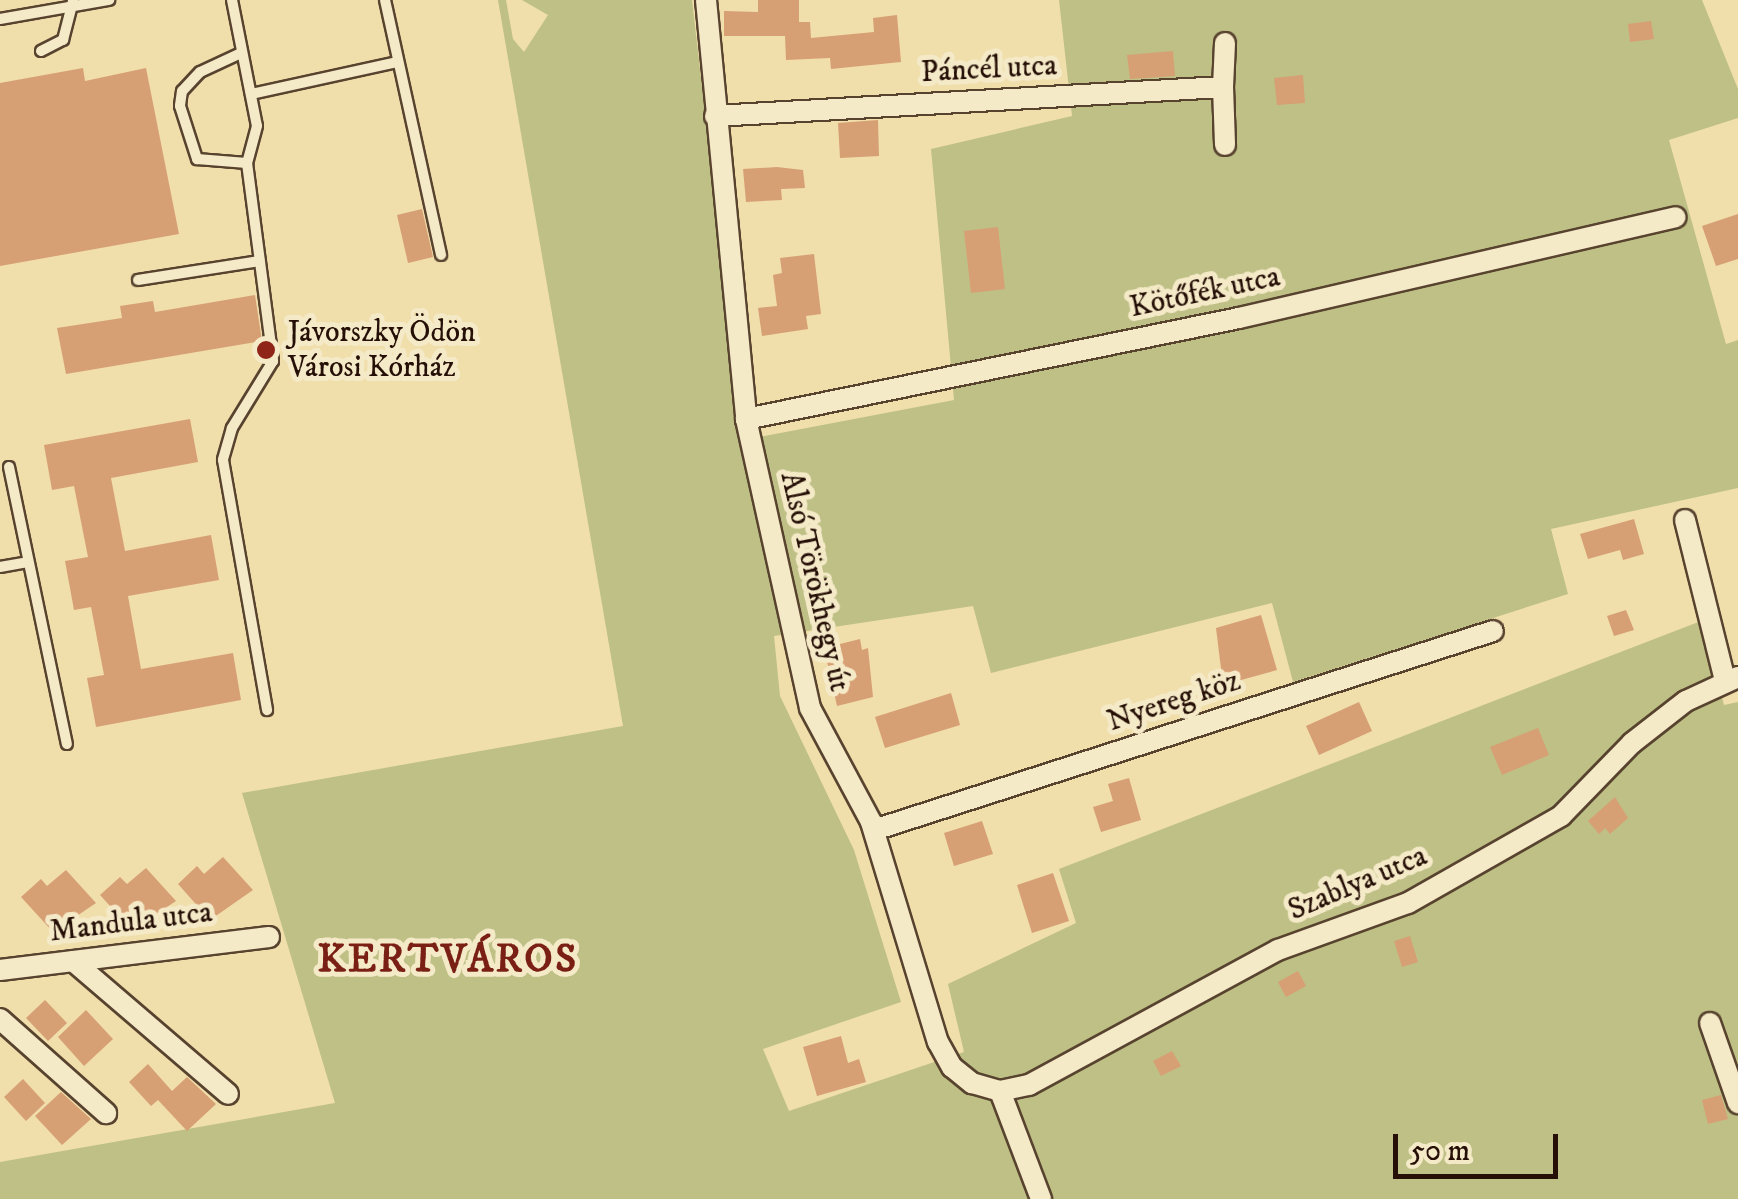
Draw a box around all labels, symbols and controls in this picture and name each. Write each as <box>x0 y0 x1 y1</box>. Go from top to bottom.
street label: Páncél utca <box>920 48 1058 92</box>
street label: Kötőfék utca <box>1127 260 1283 326</box>
place label: Jávorszky Ödön Városi Kórház <box>288 315 476 386</box>
marker: Jávorszky Ödön Városi Kórház <box>253 337 279 363</box>
street label: Alsó Törökhegy út <box>771 469 857 695</box>
street label: Nyereg köz <box>1103 664 1245 740</box>
street label: Szablya utca <box>1283 839 1433 929</box>
street label: Mandula utca <box>48 895 214 951</box>
district label: KERTVÁROS <box>317 936 579 984</box>
scale bar <box>1398 1114 1563 1176</box>
text: 50 m <box>1410 1133 1470 1170</box>

